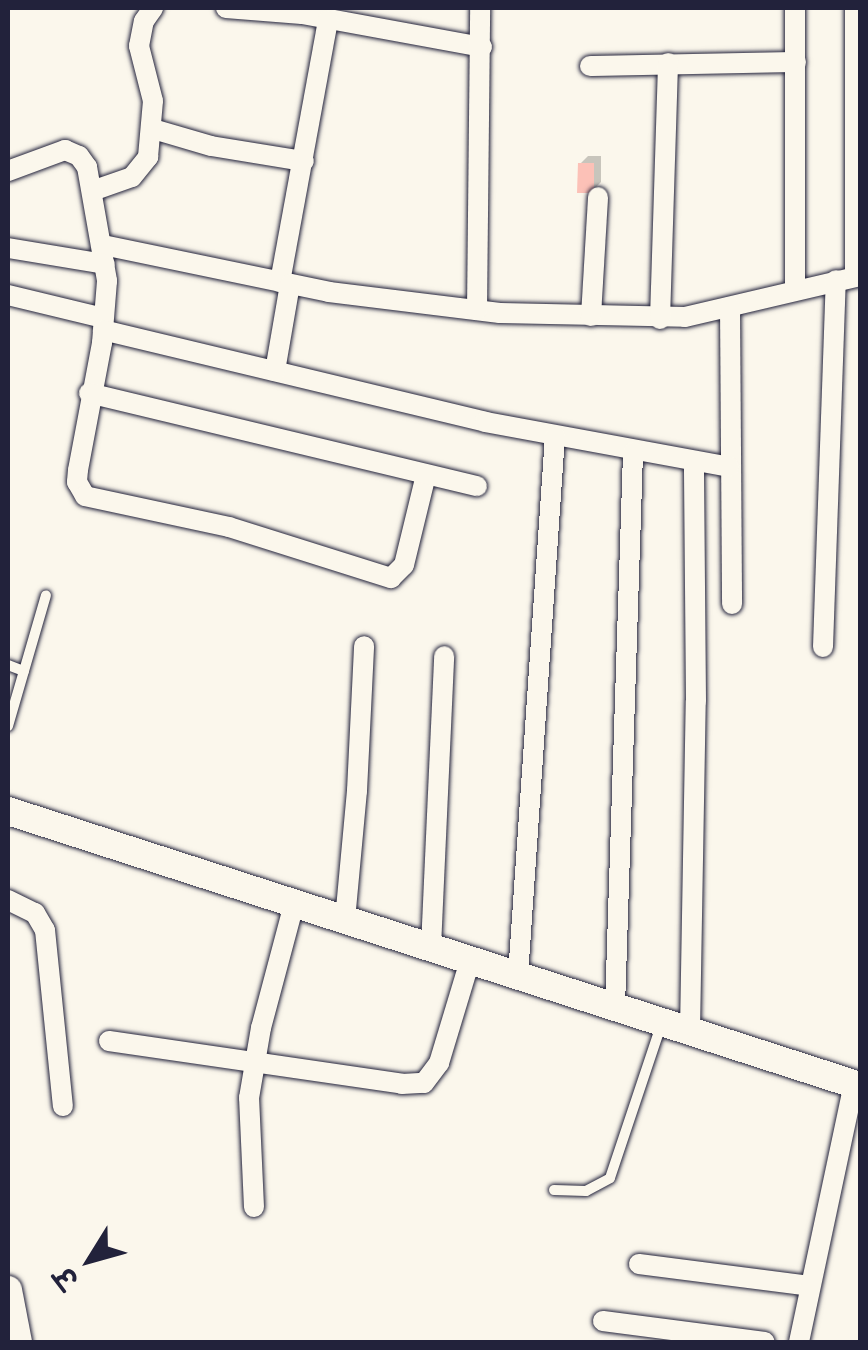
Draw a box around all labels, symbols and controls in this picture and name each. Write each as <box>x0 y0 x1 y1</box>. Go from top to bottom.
north arrow <box>40 1210 140 1310</box>
text: उ <box>46 1260 86 1296</box>

